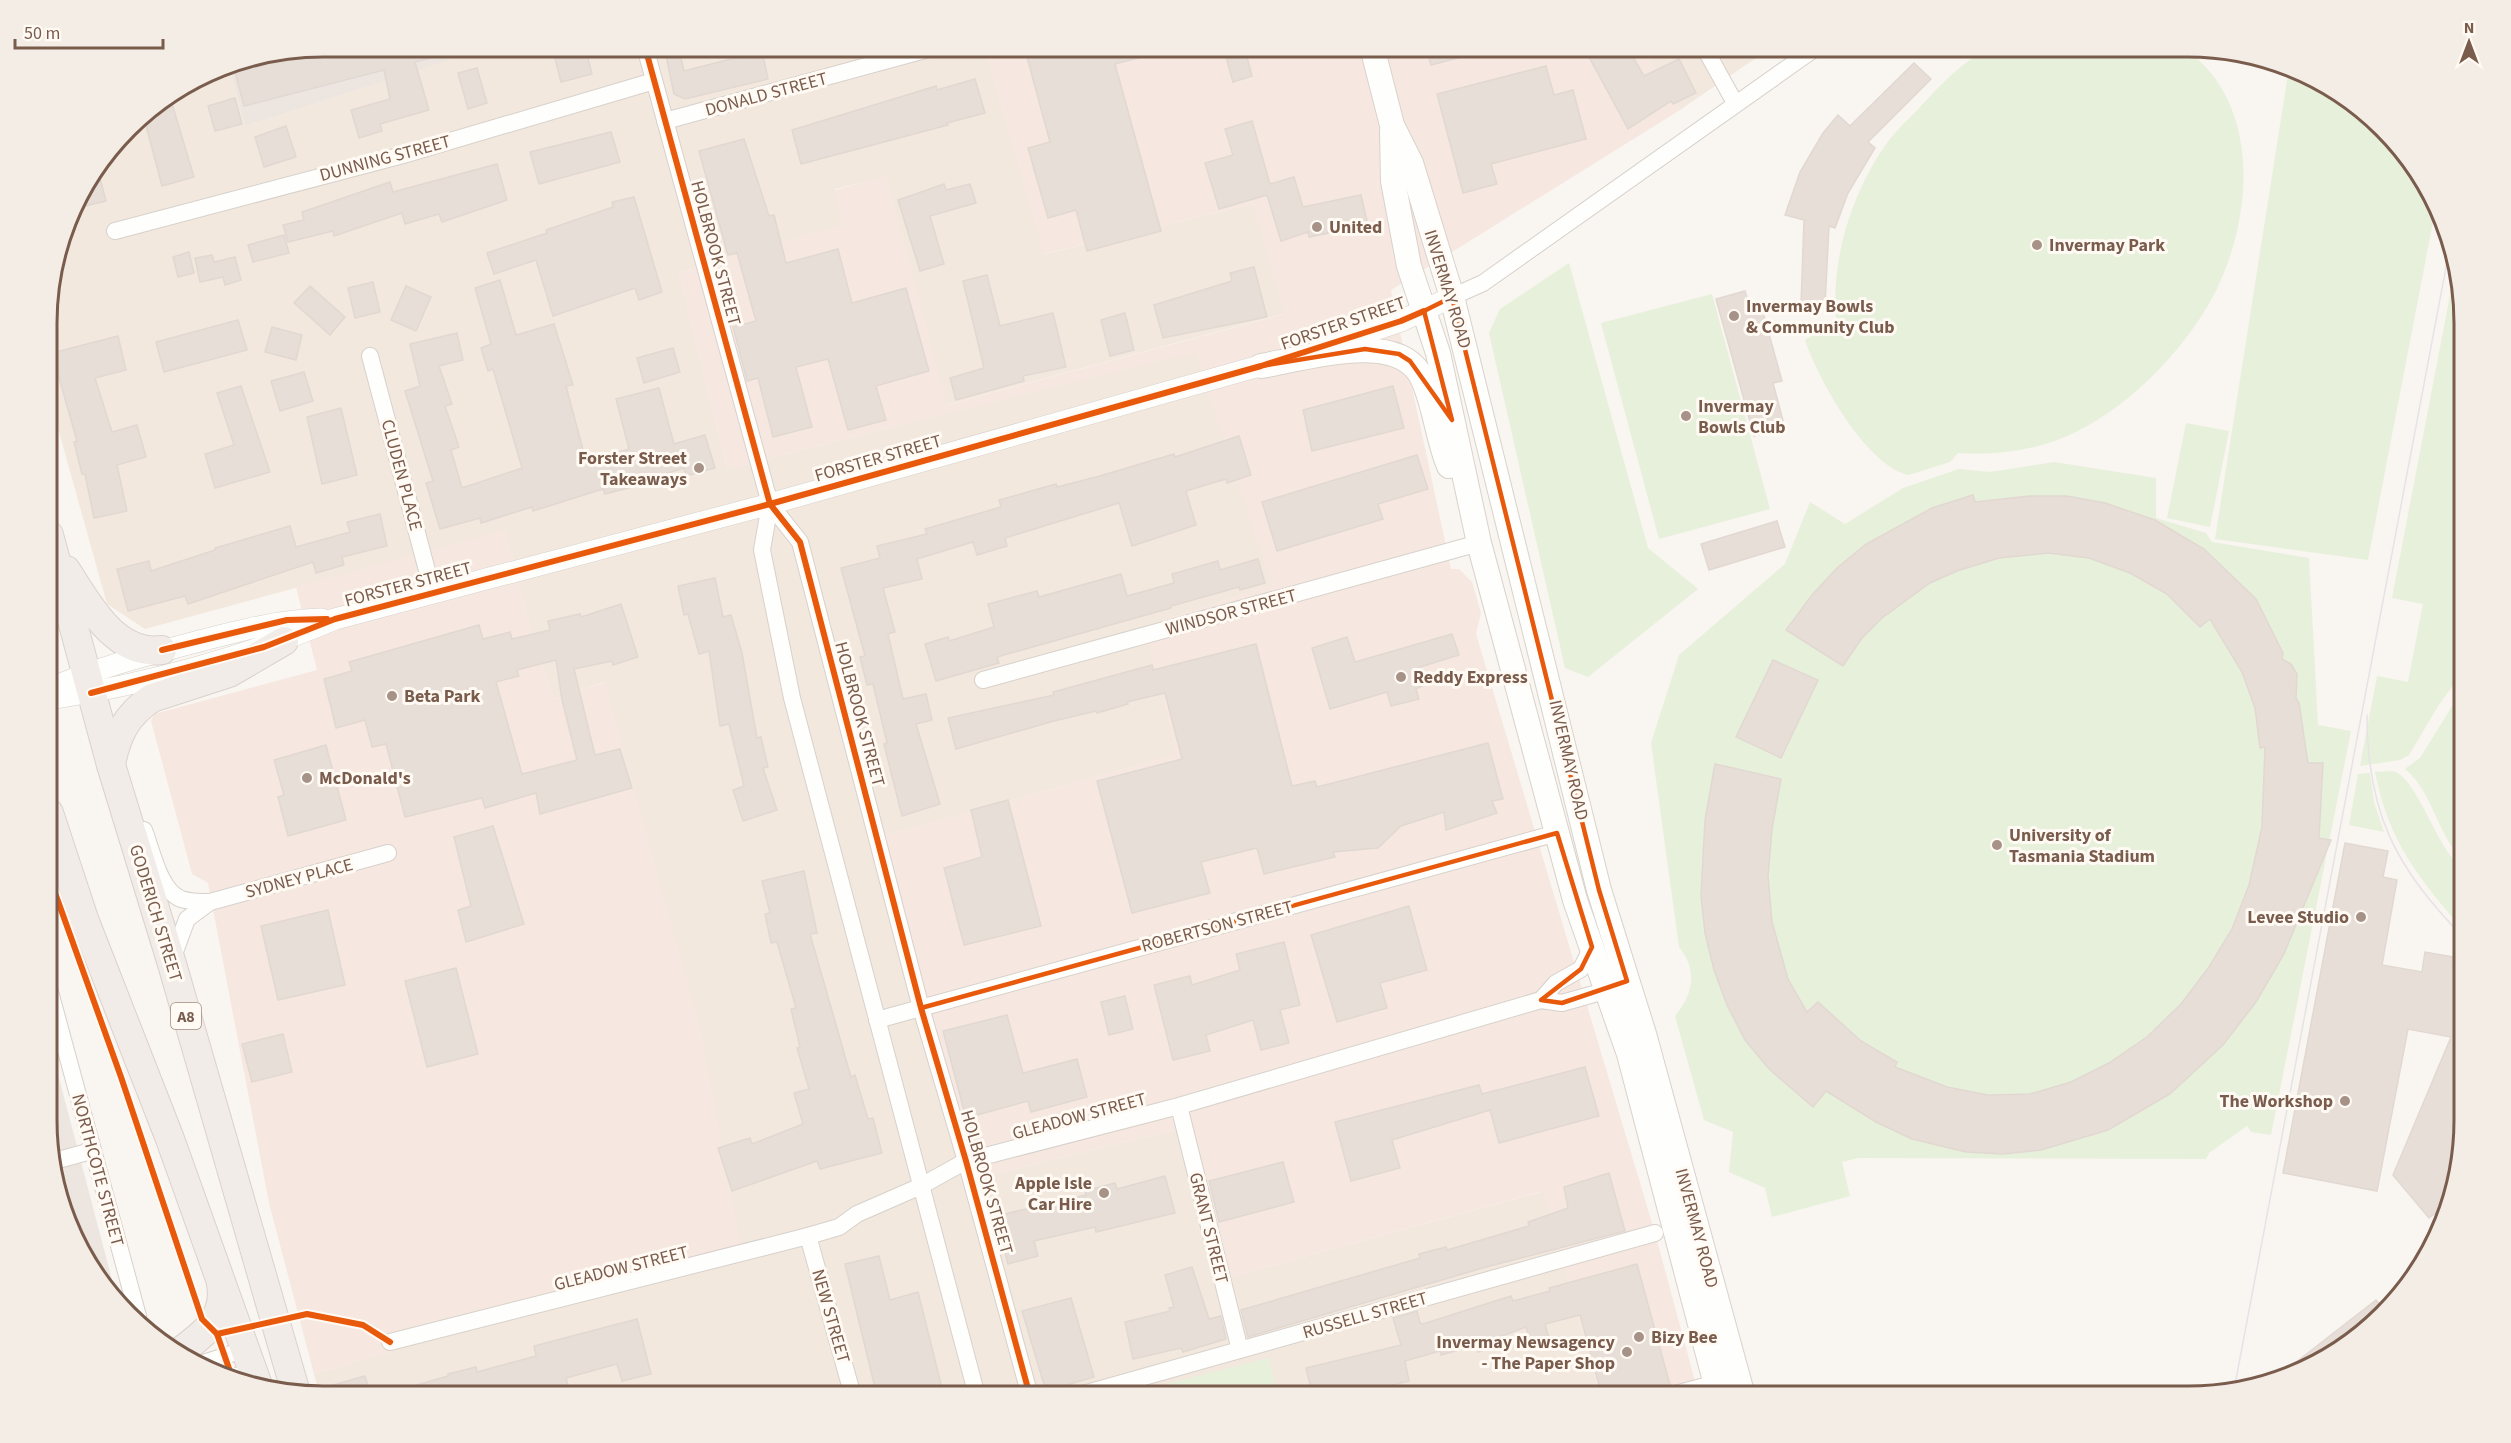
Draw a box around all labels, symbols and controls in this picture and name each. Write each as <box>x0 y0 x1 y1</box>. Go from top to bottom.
scale bar <box>15 12 164 50</box>
north arrow <box>2439 12 2499 72</box>
text: N <box>2464 17 2474 39</box>
text: 50 m <box>24 21 60 46</box>
street label: DONALD STREET <box>702 66 830 123</box>
street label: DUNNING STREET <box>317 129 454 188</box>
street label: HOLBROOK STREET <box>684 178 747 329</box>
place label: United <box>1329 215 1382 240</box>
marker: United <box>1310 220 1324 234</box>
street label: INVERMAY ROAD <box>1418 227 1477 352</box>
place label: Invermay Park <box>2049 233 2165 258</box>
marker: Invermay Park <box>2030 238 2044 252</box>
street label: FORSTER STREET <box>1277 290 1409 357</box>
place label: Invermay Bowls & Community Club <box>1746 294 1894 340</box>
marker: Invermay Bowls & Community Club <box>1727 309 1741 323</box>
place label: Invermay Bowls Club <box>1698 394 1786 440</box>
marker: Invermay Bowls Club <box>1679 409 1693 423</box>
street label: CLUDEN PLACE <box>375 417 428 534</box>
street label: FORSTER STREET <box>812 428 945 489</box>
place label: Forster Street Takeaways <box>578 446 687 492</box>
marker: Forster Street Takeaways <box>692 461 706 475</box>
street label: FORSTER STREET <box>342 555 475 613</box>
street label: WINDSOR STREET <box>1163 583 1300 642</box>
street label: HOLBROOK STREET <box>828 639 891 790</box>
place label: Reddy Express <box>1413 665 1528 690</box>
marker: Reddy Express <box>1394 670 1408 684</box>
place label: Beta Park <box>404 684 480 709</box>
marker: Beta Park <box>385 689 399 703</box>
street label: INVERMAY ROAD <box>1542 697 1595 823</box>
place label: McDonald's <box>319 766 411 791</box>
marker: McDonald's <box>300 771 314 785</box>
place label: University of Tasmania Stadium <box>2009 823 2155 869</box>
marker: University of Tasmania Stadium <box>1990 838 2004 852</box>
street label: GODERICH STREET <box>123 842 188 985</box>
street label: SYDNEY PLACE <box>242 852 356 905</box>
street label: ROBERTSON STREET <box>1139 894 1296 959</box>
place label: Levee Studio <box>2247 905 2349 930</box>
marker: Levee Studio <box>2354 910 2368 924</box>
road number: A8 <box>171 1003 201 1029</box>
street label: GLEADOW STREET <box>1009 1087 1149 1146</box>
place label: The Workshop <box>2220 1089 2333 1114</box>
street label: NORTHCOTE STREET <box>65 1091 130 1249</box>
marker: The Workshop <box>2338 1094 2352 1108</box>
street label: HOLBROOK STREET <box>954 1107 1019 1258</box>
street label: INVERMAY ROAD <box>1669 1165 1725 1291</box>
street label: GRANT STREET <box>1183 1170 1234 1287</box>
place label: Apple Isle Car Hire <box>1014 1171 1092 1217</box>
marker: Apple Isle Car Hire <box>1097 1186 1111 1200</box>
street label: GLEADOW STREET <box>551 1240 691 1297</box>
street label: NEW STREET <box>805 1266 856 1366</box>
street label: RUSSELL STREET <box>1300 1286 1431 1345</box>
place label: Bizy Bee <box>1651 1325 1718 1350</box>
place label: Invermay Newsagency - The Paper Shop <box>1436 1330 1616 1376</box>
marker: Bizy Bee <box>1632 1330 1646 1344</box>
marker: Invermay Newsagency - The Paper Shop <box>1620 1345 1634 1359</box>

